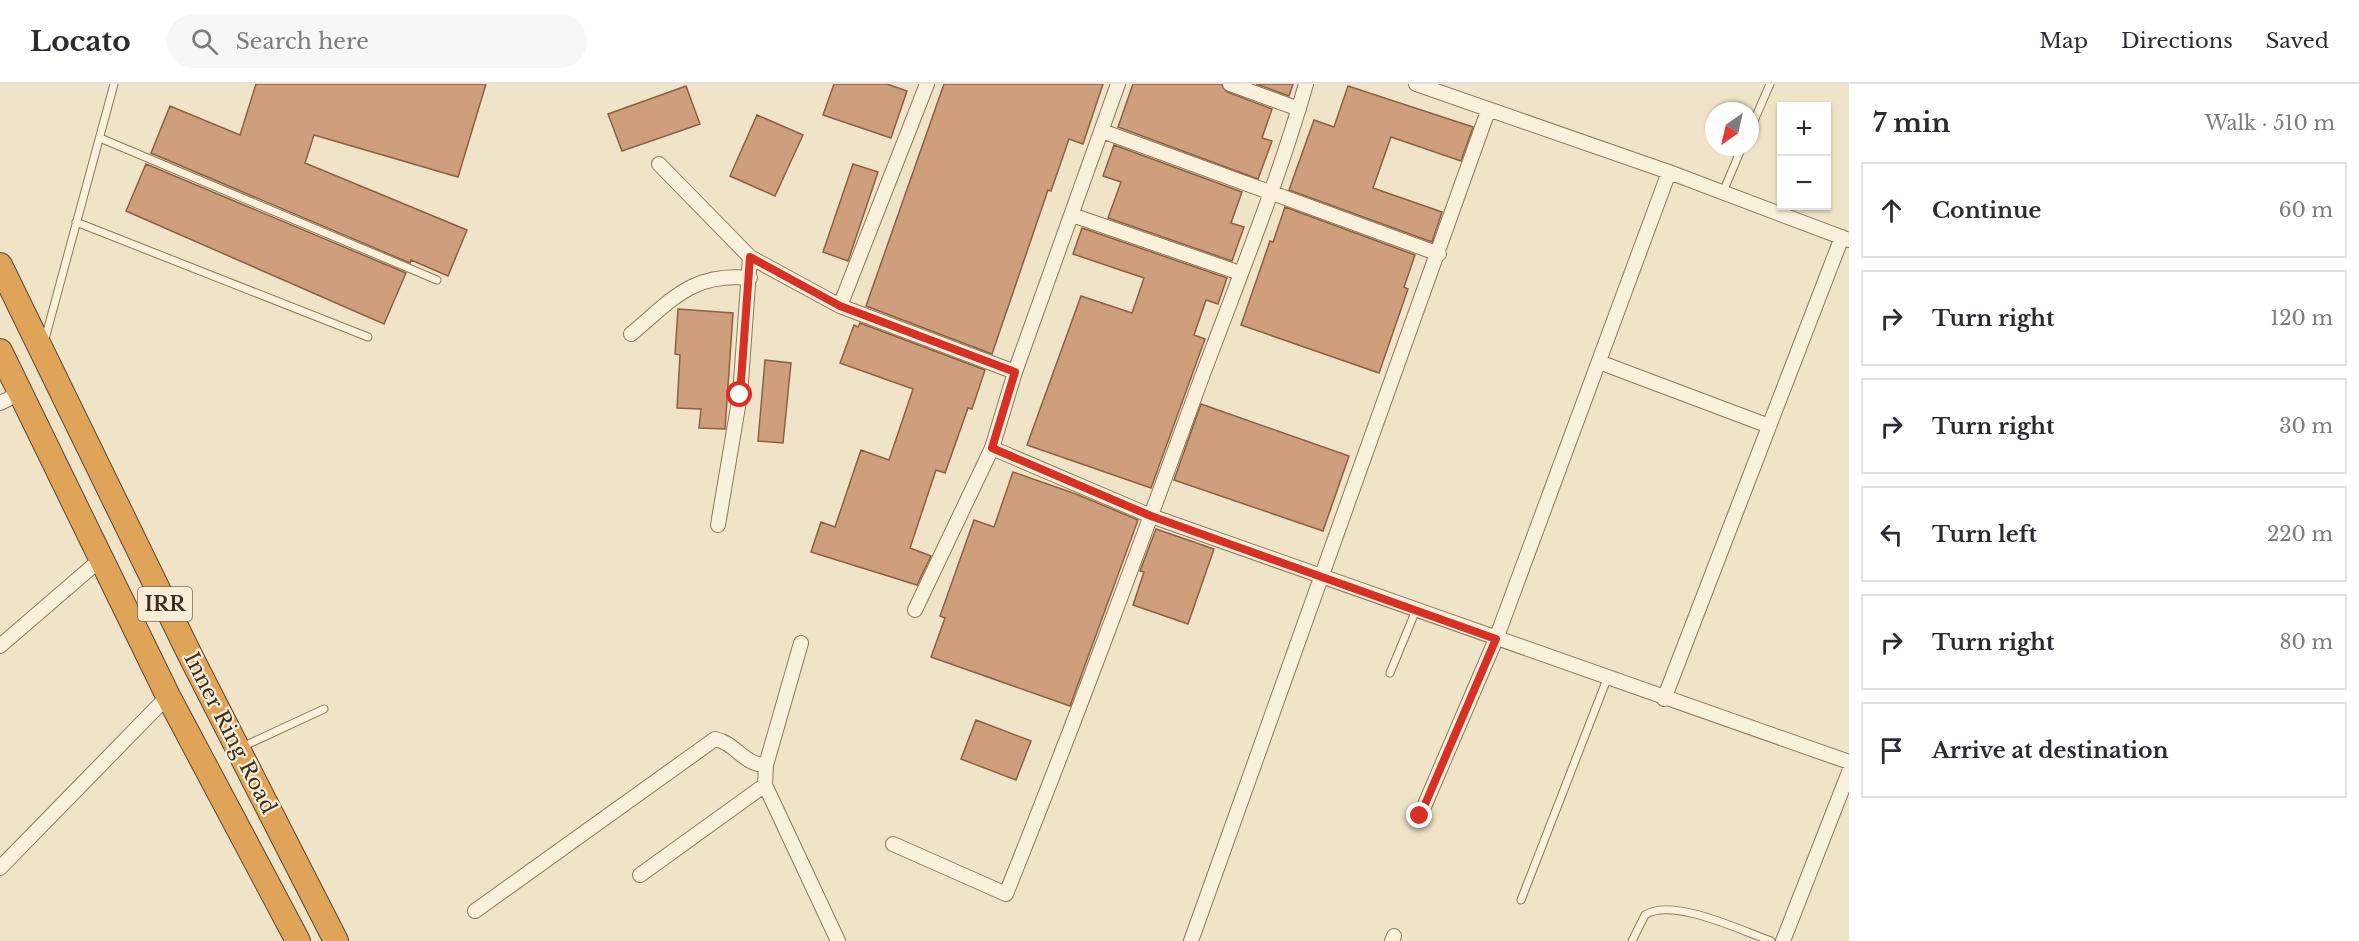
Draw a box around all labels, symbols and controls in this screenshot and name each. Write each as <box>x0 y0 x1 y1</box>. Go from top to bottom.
search box <box>167 14 587 68</box>
text: Locato <box>30 24 131 59</box>
icon: search <box>188 25 221 58</box>
text: Search here <box>236 28 369 55</box>
text: Map <box>2039 28 2088 54</box>
text: Directions <box>2121 28 2233 54</box>
text: Saved <box>2266 28 2329 54</box>
north arrow <box>1705 102 1759 156</box>
map controls <box>1777 102 1831 210</box>
button: + <box>1777 102 1831 156</box>
text: 7 min <box>1873 107 1950 139</box>
text: Walk · 510 m <box>2205 111 2335 135</box>
button: − <box>1777 156 1831 210</box>
icon: ahead <box>1875 194 1908 227</box>
text: Continue <box>1932 197 2041 224</box>
text: 60 m <box>2279 198 2333 222</box>
icon: right <box>1875 302 1908 335</box>
text: Turn right <box>1932 305 2054 332</box>
text: 120 m <box>2270 306 2333 330</box>
route start <box>726 381 752 407</box>
icon: right <box>1875 410 1908 443</box>
text: Turn right <box>1932 413 2054 440</box>
text: 30 m <box>2279 414 2333 438</box>
icon: left <box>1875 518 1908 551</box>
text: Turn left <box>1932 521 2037 548</box>
text: 220 m <box>2267 522 2333 546</box>
road number: IRR <box>138 587 192 621</box>
icon: right <box>1875 626 1908 659</box>
text: Turn right <box>1932 629 2054 656</box>
text: 80 m <box>2279 630 2333 654</box>
street label: Inner Ring Road <box>178 648 282 818</box>
icon: arrive <box>1875 734 1908 767</box>
text: Arrive at destination <box>1932 737 2169 764</box>
route end <box>1406 802 1432 828</box>

